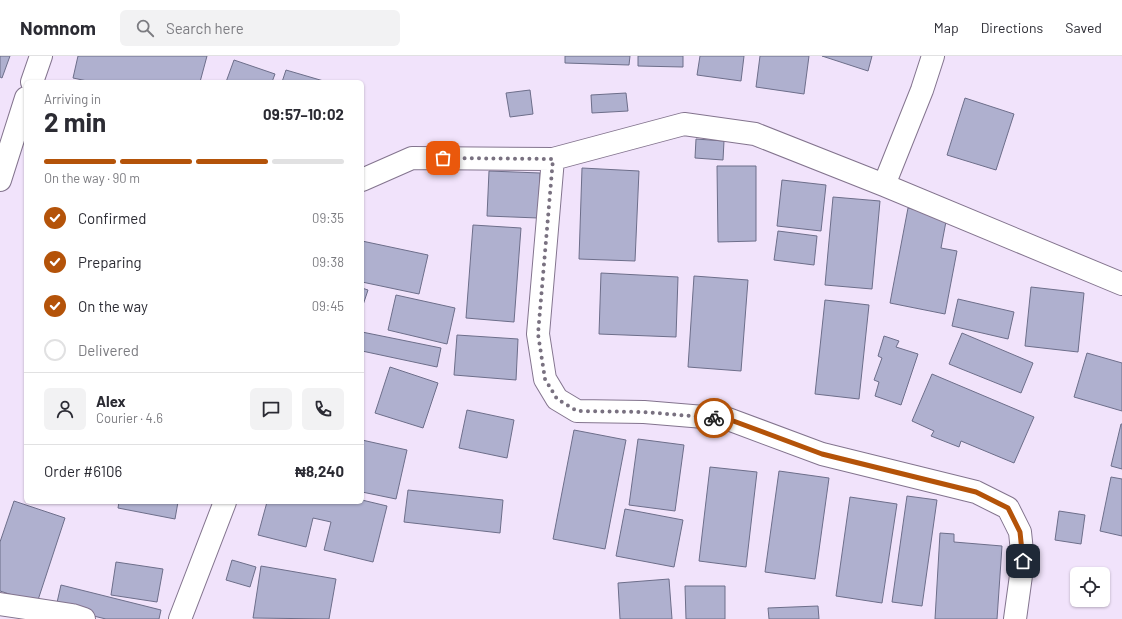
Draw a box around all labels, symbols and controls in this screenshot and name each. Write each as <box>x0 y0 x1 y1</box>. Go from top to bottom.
search box <box>120 10 400 46</box>
text: Nomnom <box>20 16 96 39</box>
icon: search <box>134 17 156 39</box>
text: Search here <box>166 19 244 37</box>
text: Map <box>934 19 959 36</box>
text: Directions <box>981 19 1043 36</box>
text: Saved <box>1065 19 1102 36</box>
text: Arriving in <box>44 91 101 107</box>
text: 09:57–10:02 <box>263 105 344 123</box>
text: 2 min <box>44 106 106 137</box>
pin <box>426 141 460 175</box>
icon: bag <box>432 147 454 169</box>
text: On the way · 90 m <box>44 170 140 186</box>
icon: check <box>44 207 66 229</box>
text: Confirmed <box>78 209 146 227</box>
text: 09:35 <box>312 210 344 226</box>
icon: check <box>44 251 66 273</box>
text: Preparing <box>78 253 142 271</box>
text: 09:38 <box>312 254 344 270</box>
icon: check <box>44 295 66 317</box>
text: On the way <box>78 297 148 315</box>
text: 09:45 <box>312 298 344 314</box>
text: Delivered <box>78 341 139 359</box>
button: person <box>44 388 86 430</box>
button: chat <box>250 388 292 430</box>
button: phone <box>302 388 344 430</box>
text: Alex <box>96 392 126 410</box>
courier <box>694 398 734 438</box>
icon: bike <box>703 407 725 429</box>
text: Courier · 4.6 <box>96 410 163 426</box>
text: Order #6106 <box>44 462 122 480</box>
text: ₦8,240 <box>295 462 344 480</box>
pin <box>1006 544 1040 578</box>
icon: home <box>1012 550 1034 572</box>
map controls <box>1070 567 1110 607</box>
button: locate <box>1070 567 1110 607</box>

